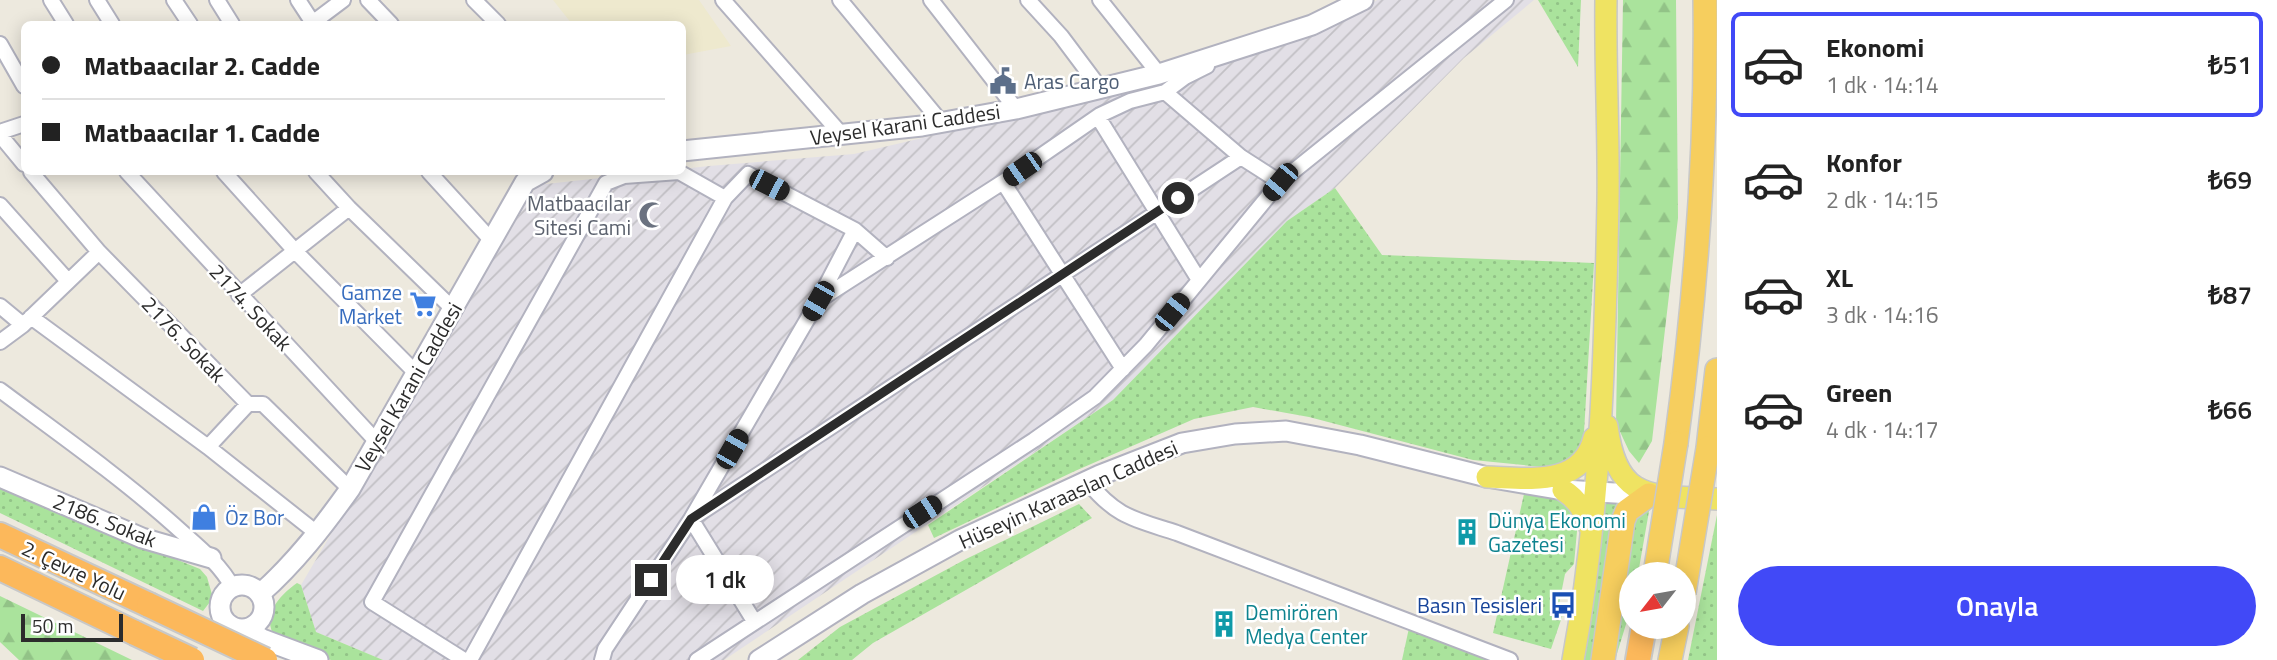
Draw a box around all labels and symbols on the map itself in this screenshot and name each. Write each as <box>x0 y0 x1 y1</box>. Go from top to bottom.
place label: Aras Cargo <box>1024 65 1120 97</box>
public building icon: Aras Cargo <box>988 66 1018 96</box>
street label: Veysel Karani Caddesi <box>808 95 1002 153</box>
car <box>999 148 1046 190</box>
car <box>1259 159 1302 205</box>
car <box>746 166 793 204</box>
route start <box>1162 182 1194 214</box>
place label: Matbaacılar Sitesi Cami <box>527 187 631 243</box>
mosque icon: Matbaacılar Sitesi Cami <box>637 200 667 230</box>
street label: 2174. Sokak <box>202 256 300 358</box>
place label: Gamze Market <box>339 276 403 332</box>
car <box>799 278 838 324</box>
street label: 2176. Sokak <box>135 289 233 389</box>
supermarket icon: Gamze Market <box>408 289 438 319</box>
car <box>1151 289 1194 335</box>
street label: Veysel Karani Caddesi <box>346 296 470 478</box>
car <box>713 426 752 472</box>
street label: Hüseyin Karaaslan Caddesi <box>953 431 1183 557</box>
street label: 2186. Sokak <box>48 485 162 555</box>
car <box>899 492 946 532</box>
place label: Öz Bor <box>225 501 284 533</box>
shop icon: Öz Bor <box>189 502 219 532</box>
place label: Dünya Ekonomi Gazetesi <box>1488 504 1626 560</box>
building icon: Dünya Ekonomi Gazetesi <box>1452 517 1482 547</box>
street label: 2. Çevre Yolu <box>17 532 131 608</box>
callout: 1 dk <box>676 556 774 604</box>
north arrow <box>1619 562 1696 639</box>
route end <box>635 564 667 596</box>
place label: Basın Tesisleri <box>1417 589 1542 621</box>
bus stop icon: Basın Tesisleri <box>1548 590 1578 620</box>
place label: Demirören Medya Center <box>1245 596 1368 652</box>
building icon: Demirören Medya Center <box>1209 609 1239 639</box>
scale bar <box>21 611 122 643</box>

